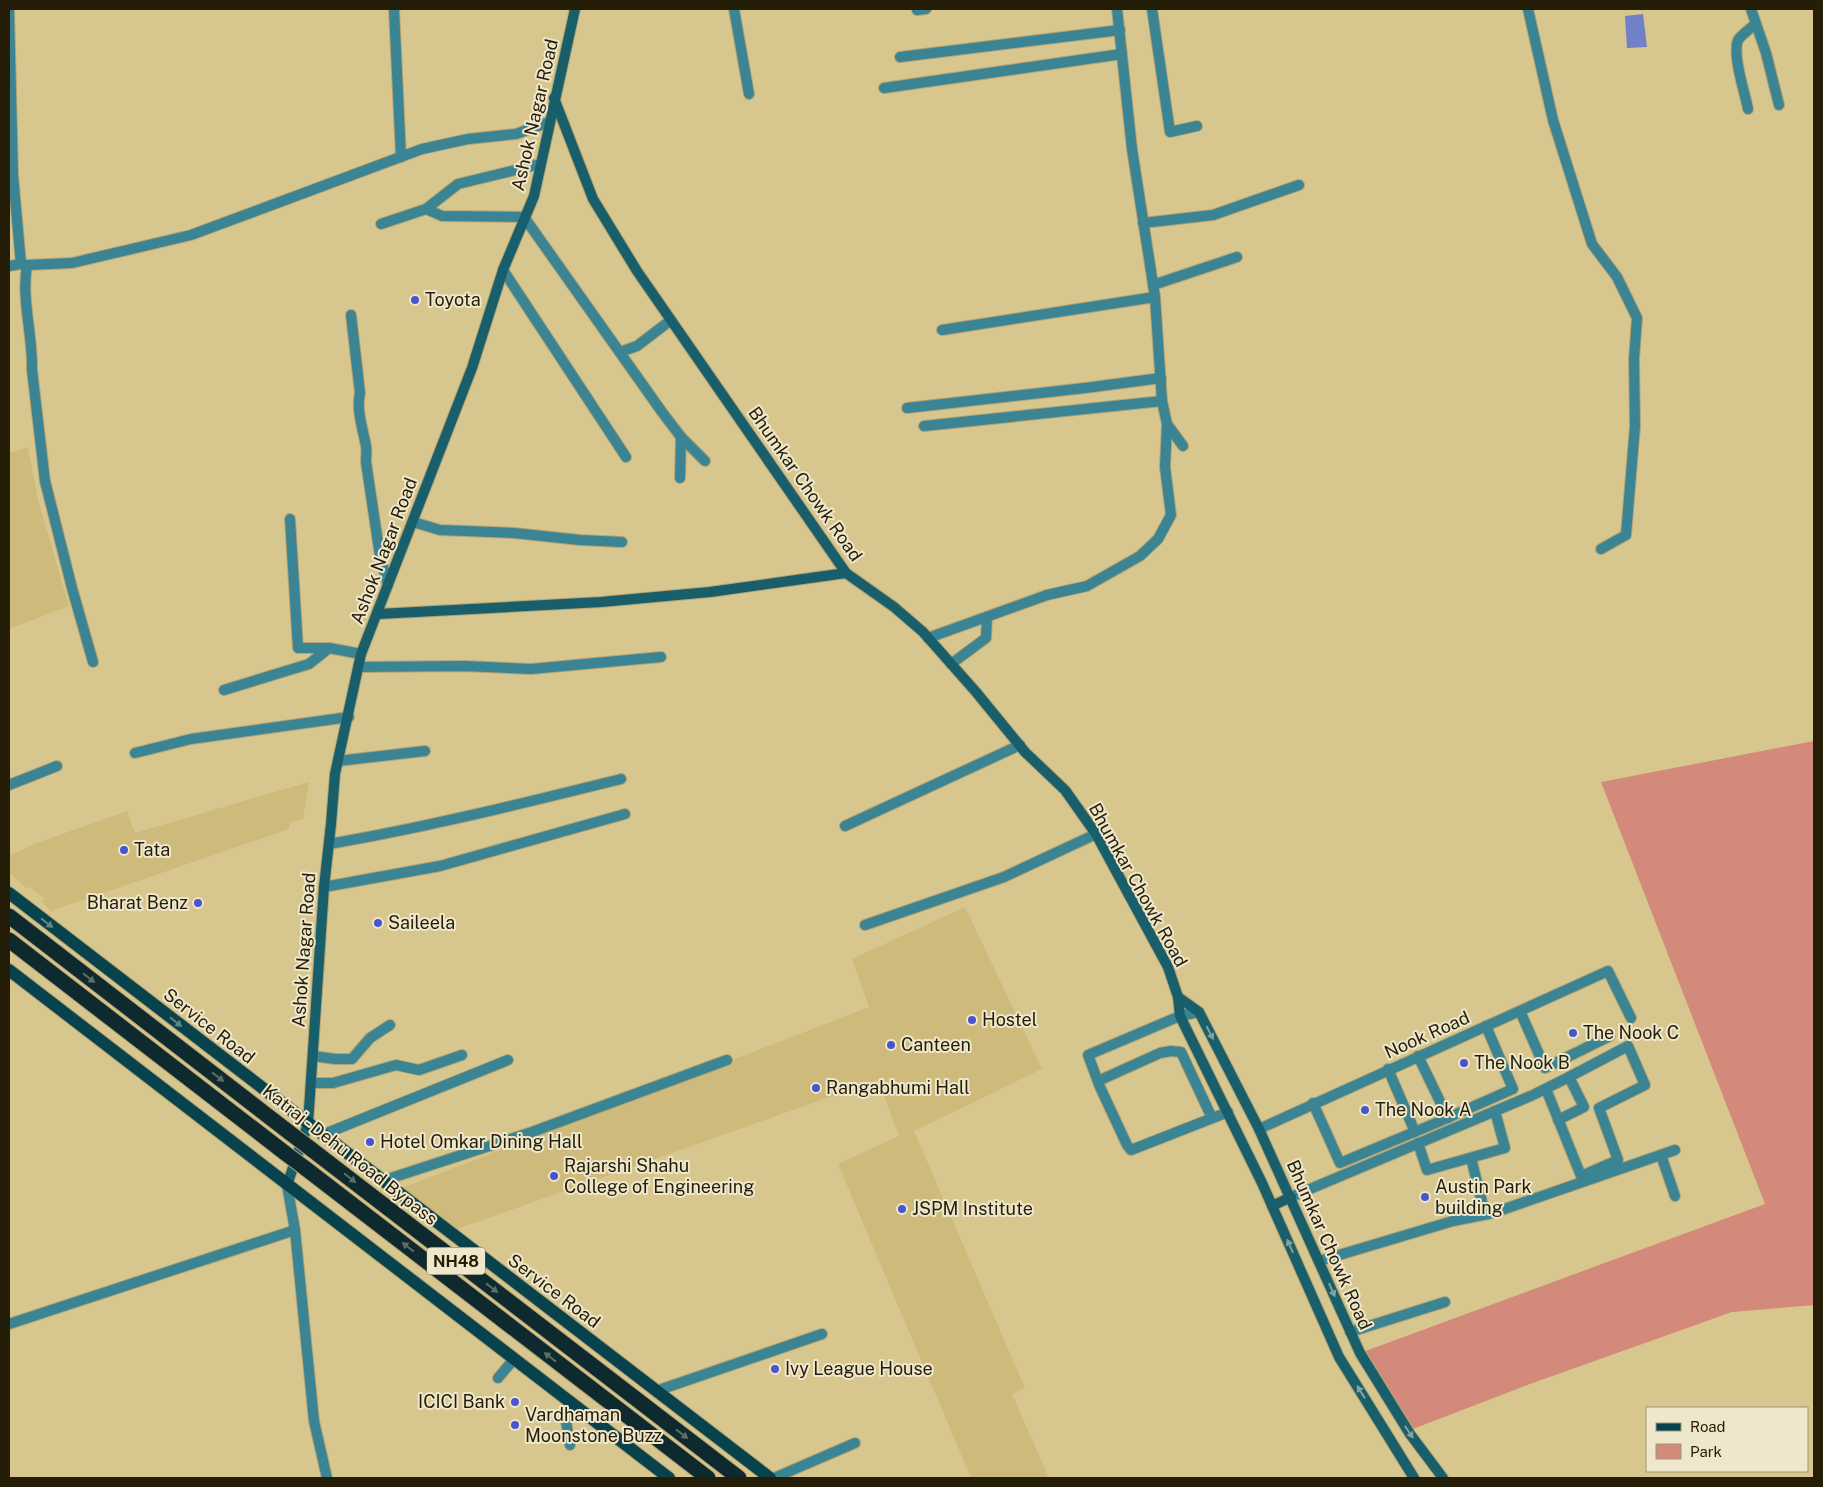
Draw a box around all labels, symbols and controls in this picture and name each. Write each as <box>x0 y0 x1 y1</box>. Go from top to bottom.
street label: Ashok Nagar Road <box>507 37 562 193</box>
place label: Toyota <box>425 289 481 310</box>
marker: Toyota <box>409 294 421 306</box>
street label: Bhumkar Chowk Road <box>744 402 867 565</box>
street label: Ashok Nagar Road <box>346 475 421 627</box>
street label: Bhumkar Chowk Road <box>1085 799 1192 970</box>
place label: Tata <box>134 839 170 860</box>
marker: Tata <box>118 844 130 856</box>
street label: Ashok Nagar Road <box>288 872 319 1028</box>
place label: Bharat Benz <box>87 892 188 913</box>
marker: Bharat Benz <box>192 897 204 909</box>
place label: Saileela <box>388 912 455 933</box>
marker: Saileela <box>372 917 384 929</box>
one-way arrow <box>40 918 54 928</box>
one-way arrow <box>82 973 95 984</box>
street label: Service Road <box>160 984 259 1068</box>
street label: Nook Road <box>1381 1006 1473 1063</box>
place label: Hostel <box>982 1009 1037 1030</box>
marker: Hostel <box>966 1014 978 1026</box>
one-way arrow <box>169 1017 182 1028</box>
place label: The Nook C <box>1583 1022 1679 1043</box>
one-way arrow <box>1206 1025 1214 1040</box>
marker: The Nook C <box>1567 1027 1579 1039</box>
place label: Canteen <box>901 1034 971 1055</box>
marker: Canteen <box>885 1039 897 1051</box>
place label: The Nook B <box>1474 1052 1570 1073</box>
marker: The Nook B <box>1458 1057 1470 1069</box>
one-way arrow <box>211 1072 224 1083</box>
place label: Rangabhumi Hall <box>826 1077 970 1098</box>
street label: Katraj - Dehu Road Bypass <box>259 1080 442 1229</box>
marker: Rangabhumi Hall <box>810 1082 822 1094</box>
place label: The Nook A <box>1375 1099 1472 1120</box>
marker: The Nook A <box>1359 1104 1371 1116</box>
place label: Hotel Omkar Dining Hall <box>380 1131 582 1152</box>
marker: Hotel Omkar Dining Hall <box>364 1136 376 1148</box>
place label: Rajarshi Shahu College of Engineering <box>564 1155 754 1197</box>
street label: Bhumkar Chowk Road <box>1282 1157 1376 1333</box>
marker: Rajarshi Shahu College of Engineering <box>548 1170 560 1182</box>
one-way arrow <box>343 1173 356 1184</box>
place label: Austin Park building <box>1435 1176 1532 1218</box>
marker: Austin Park building <box>1419 1191 1431 1203</box>
place label: JSPM Institute <box>912 1198 1033 1219</box>
marker: JSPM Institute <box>896 1203 908 1215</box>
one-way arrow <box>1285 1239 1293 1253</box>
one-way arrow <box>402 1242 415 1253</box>
road number: NH48 <box>427 1248 485 1274</box>
street label: Service Road <box>504 1249 604 1332</box>
one-way arrow <box>485 1283 498 1294</box>
one-way arrow <box>1328 1283 1336 1297</box>
one-way arrow <box>543 1352 557 1362</box>
place label: Ivy League House <box>785 1358 933 1379</box>
marker: Ivy League House <box>769 1363 781 1375</box>
one-way arrow <box>1356 1385 1365 1399</box>
place label: ICICI Bank <box>418 1391 505 1412</box>
marker: ICICI Bank <box>509 1396 521 1408</box>
place label: Vardhaman Moonstone Buzz <box>525 1404 662 1446</box>
legend <box>1646 1407 1808 1472</box>
text: Road <box>1690 1418 1726 1435</box>
marker: Vardhaman Moonstone Buzz <box>509 1419 521 1431</box>
one-way arrow <box>1404 1426 1414 1439</box>
one-way arrow <box>675 1429 688 1440</box>
text: Park <box>1690 1443 1722 1460</box>

